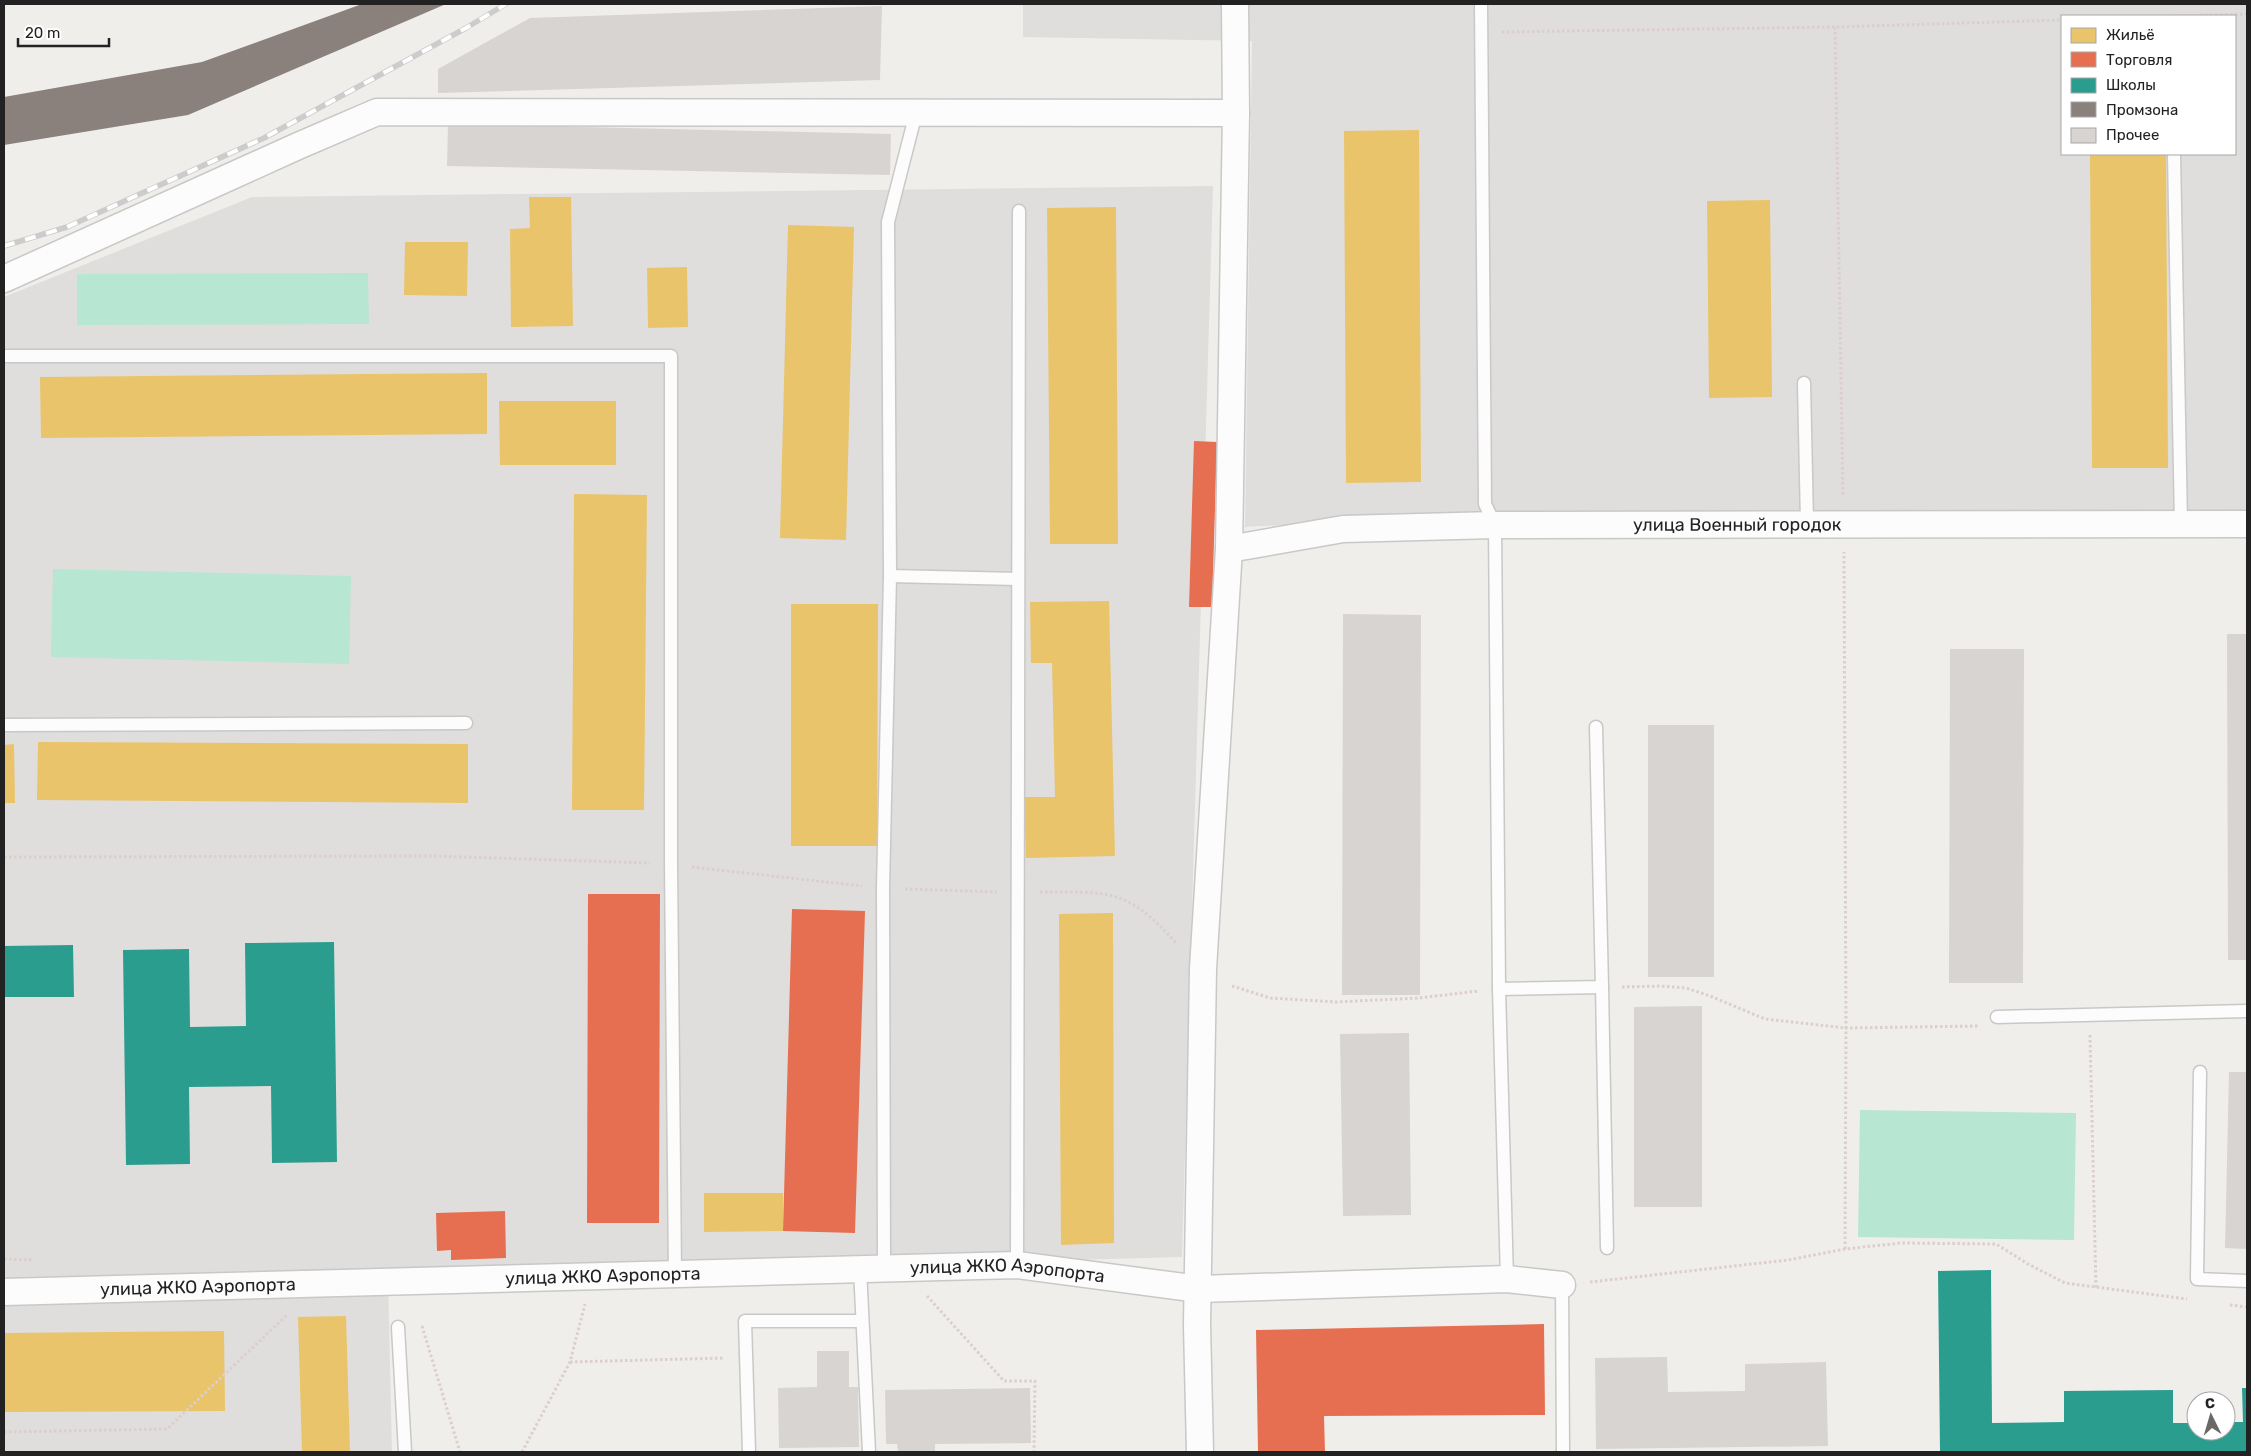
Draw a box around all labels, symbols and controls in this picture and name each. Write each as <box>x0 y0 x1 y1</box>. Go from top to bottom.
scale bar <box>18 15 109 47</box>
legend <box>2061 15 2236 155</box>
text: 20 m <box>25 24 60 42</box>
text: Жильё <box>2106 26 2155 44</box>
text: Торговля <box>2106 51 2172 69</box>
text: Школы <box>2106 76 2156 94</box>
text: Промзона <box>2106 101 2178 119</box>
text: Прочее <box>2106 126 2159 144</box>
street label: улица Военный городок <box>1633 514 1842 536</box>
street label: улица ЖКО Аэропорта <box>910 1253 1106 1287</box>
street label: улица ЖКО Аэропорта <box>505 1262 701 1290</box>
street label: улица ЖКО Аэропорта <box>100 1273 296 1300</box>
north arrow <box>2186 1391 2236 1441</box>
text: С <box>2204 1395 2216 1412</box>

